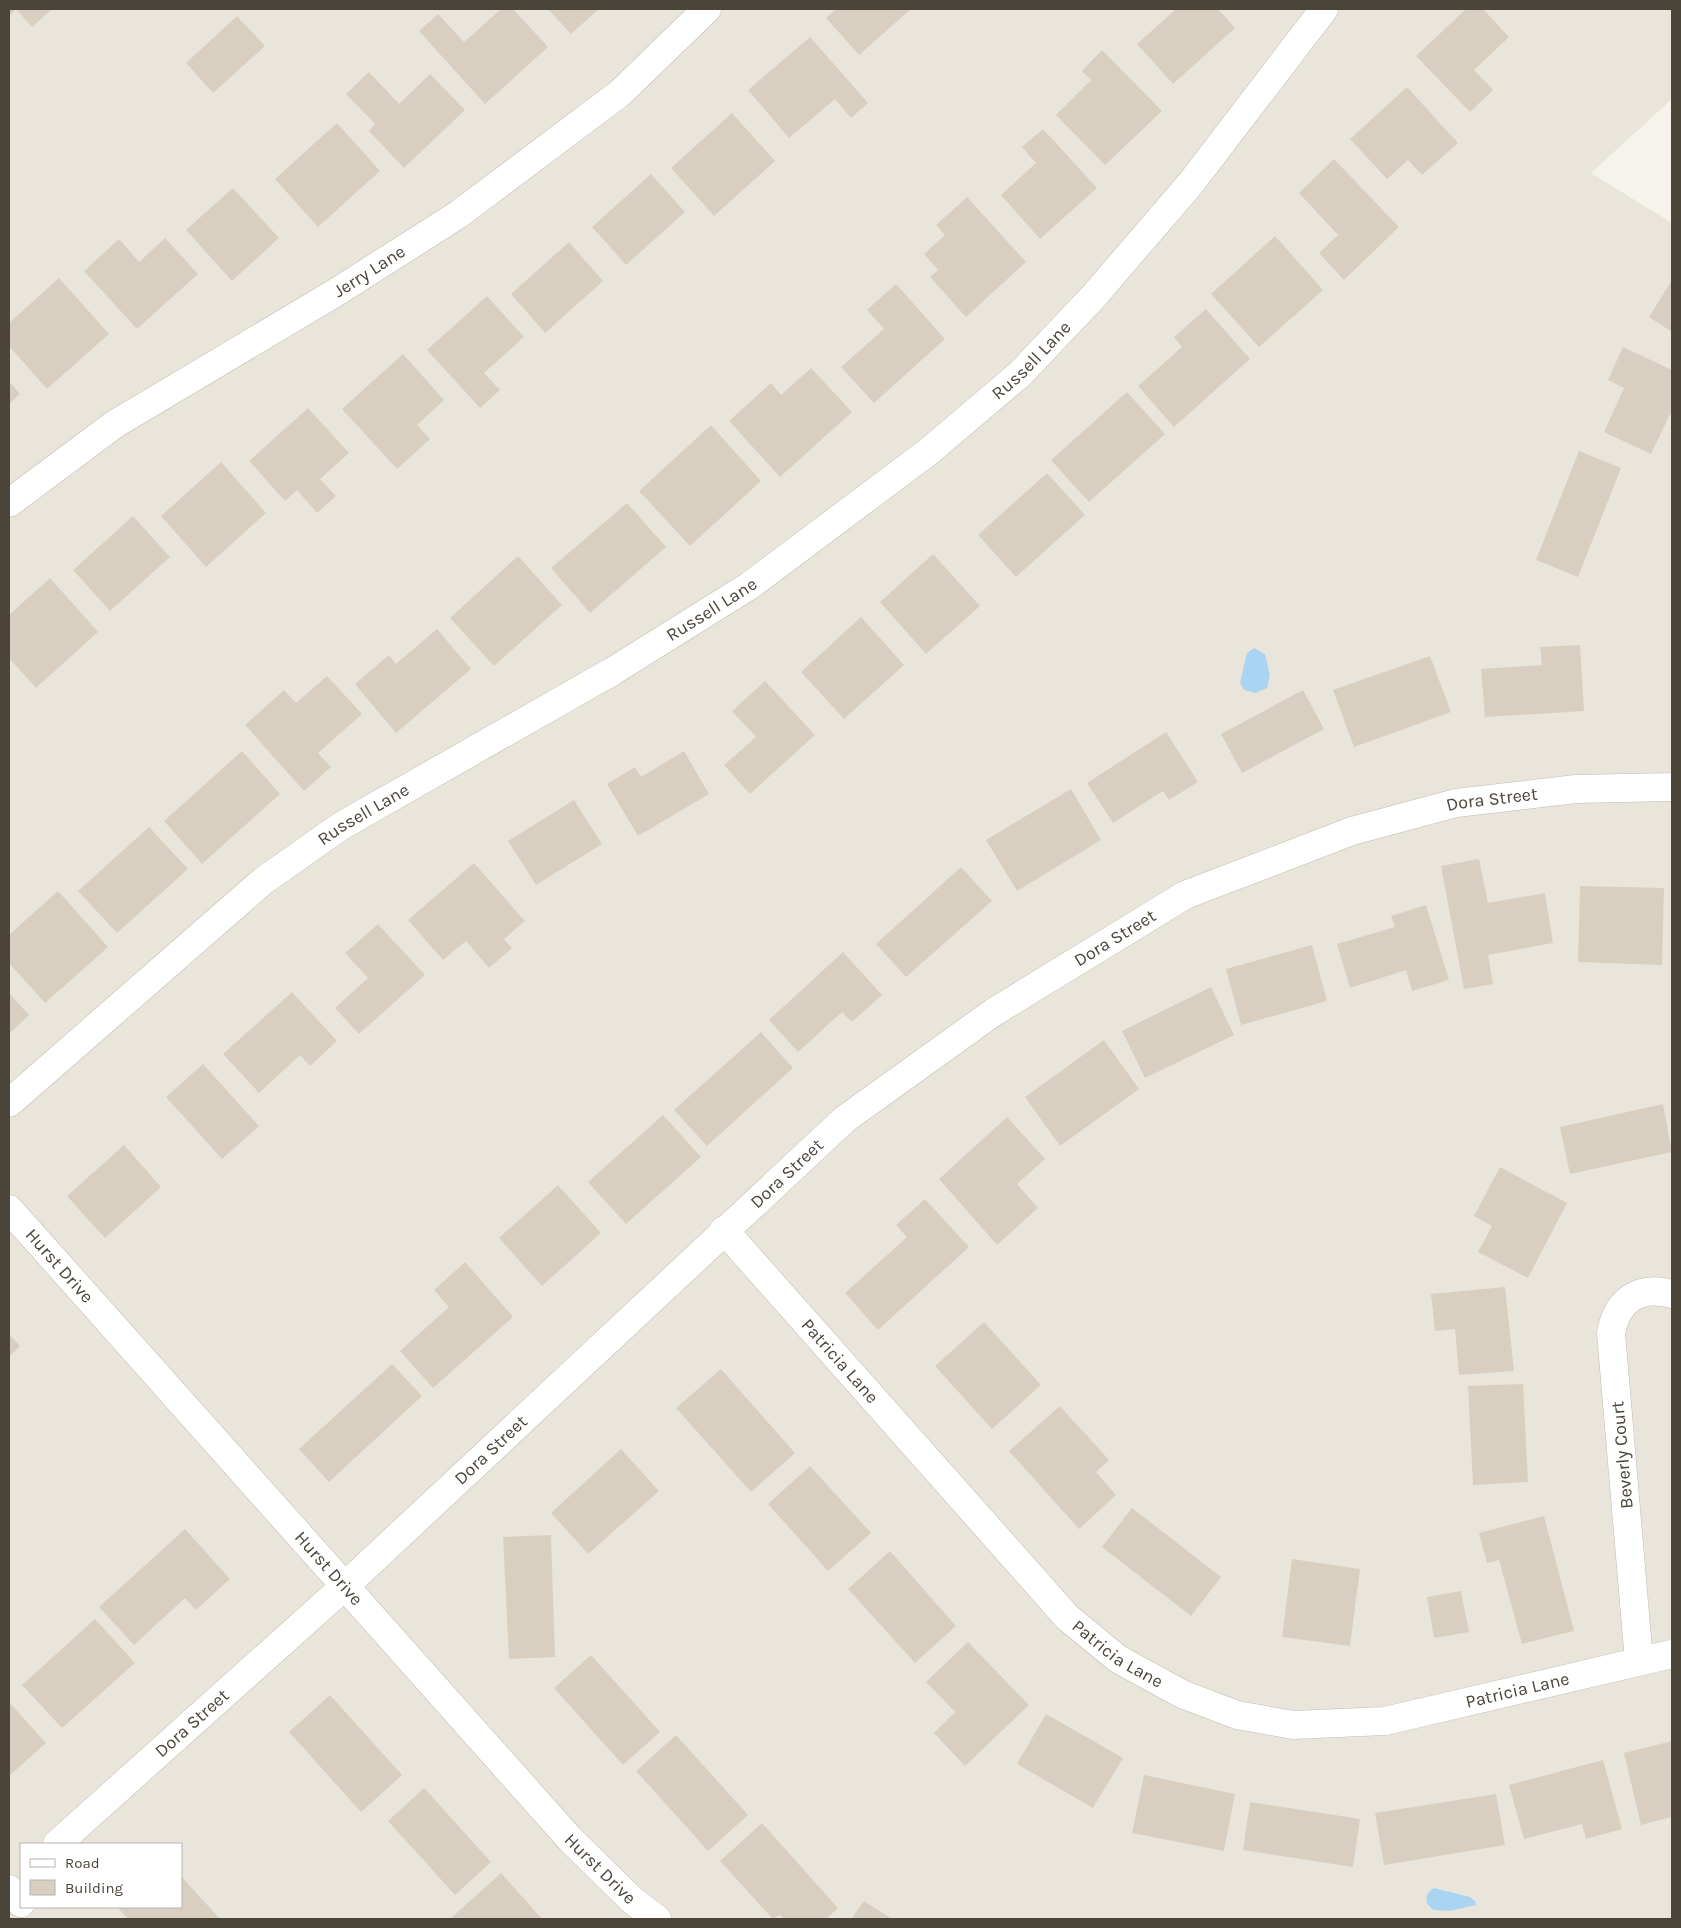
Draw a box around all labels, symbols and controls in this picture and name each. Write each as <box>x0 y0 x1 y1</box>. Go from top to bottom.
street label: Jerry Lane <box>329 240 409 302</box>
street label: Russell Lane <box>987 316 1075 404</box>
street label: Russell Lane <box>662 573 761 646</box>
street label: Russell Lane <box>313 778 413 850</box>
street label: Dora Street <box>1444 783 1539 816</box>
street label: Dora Street <box>1070 904 1160 971</box>
street label: Dora Street <box>746 1134 828 1213</box>
street label: Hurst Drive <box>21 1224 98 1307</box>
street label: Patricia Lane <box>797 1314 883 1408</box>
street label: Beverly Court <box>1606 1400 1638 1510</box>
street label: Dora Street <box>450 1410 532 1489</box>
street label: Hurst Drive <box>290 1527 368 1610</box>
street label: Patricia Lane <box>1068 1615 1167 1693</box>
street label: Patricia Lane <box>1463 1667 1572 1713</box>
street label: Dora Street <box>150 1684 234 1762</box>
street label: Hurst Drive <box>560 1829 641 1909</box>
legend <box>20 1843 182 1908</box>
text: Road <box>65 1854 100 1872</box>
text: Building <box>65 1879 123 1897</box>

